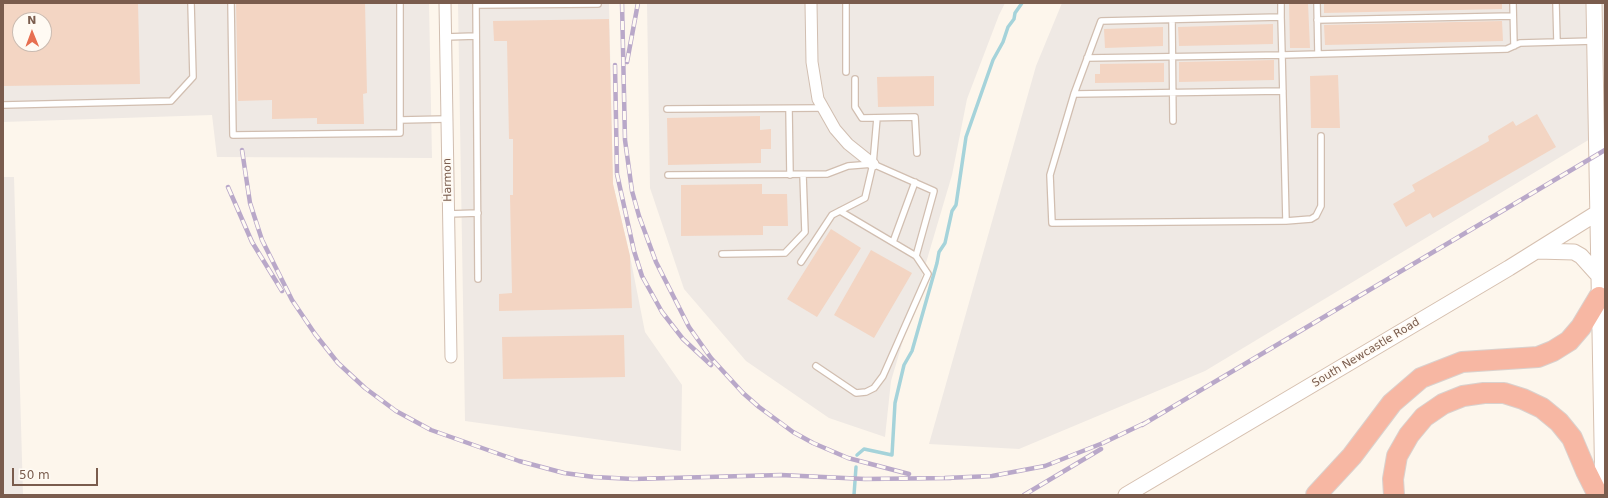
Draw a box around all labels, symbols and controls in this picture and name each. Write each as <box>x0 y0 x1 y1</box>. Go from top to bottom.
north arrow <box>12 12 52 52</box>
text: N <box>27 14 37 27</box>
street label: Harmon <box>441 158 455 202</box>
street label: South Newcastle Road <box>1310 316 1422 390</box>
scale bar <box>14 460 100 486</box>
text: 50 m <box>19 468 50 482</box>

